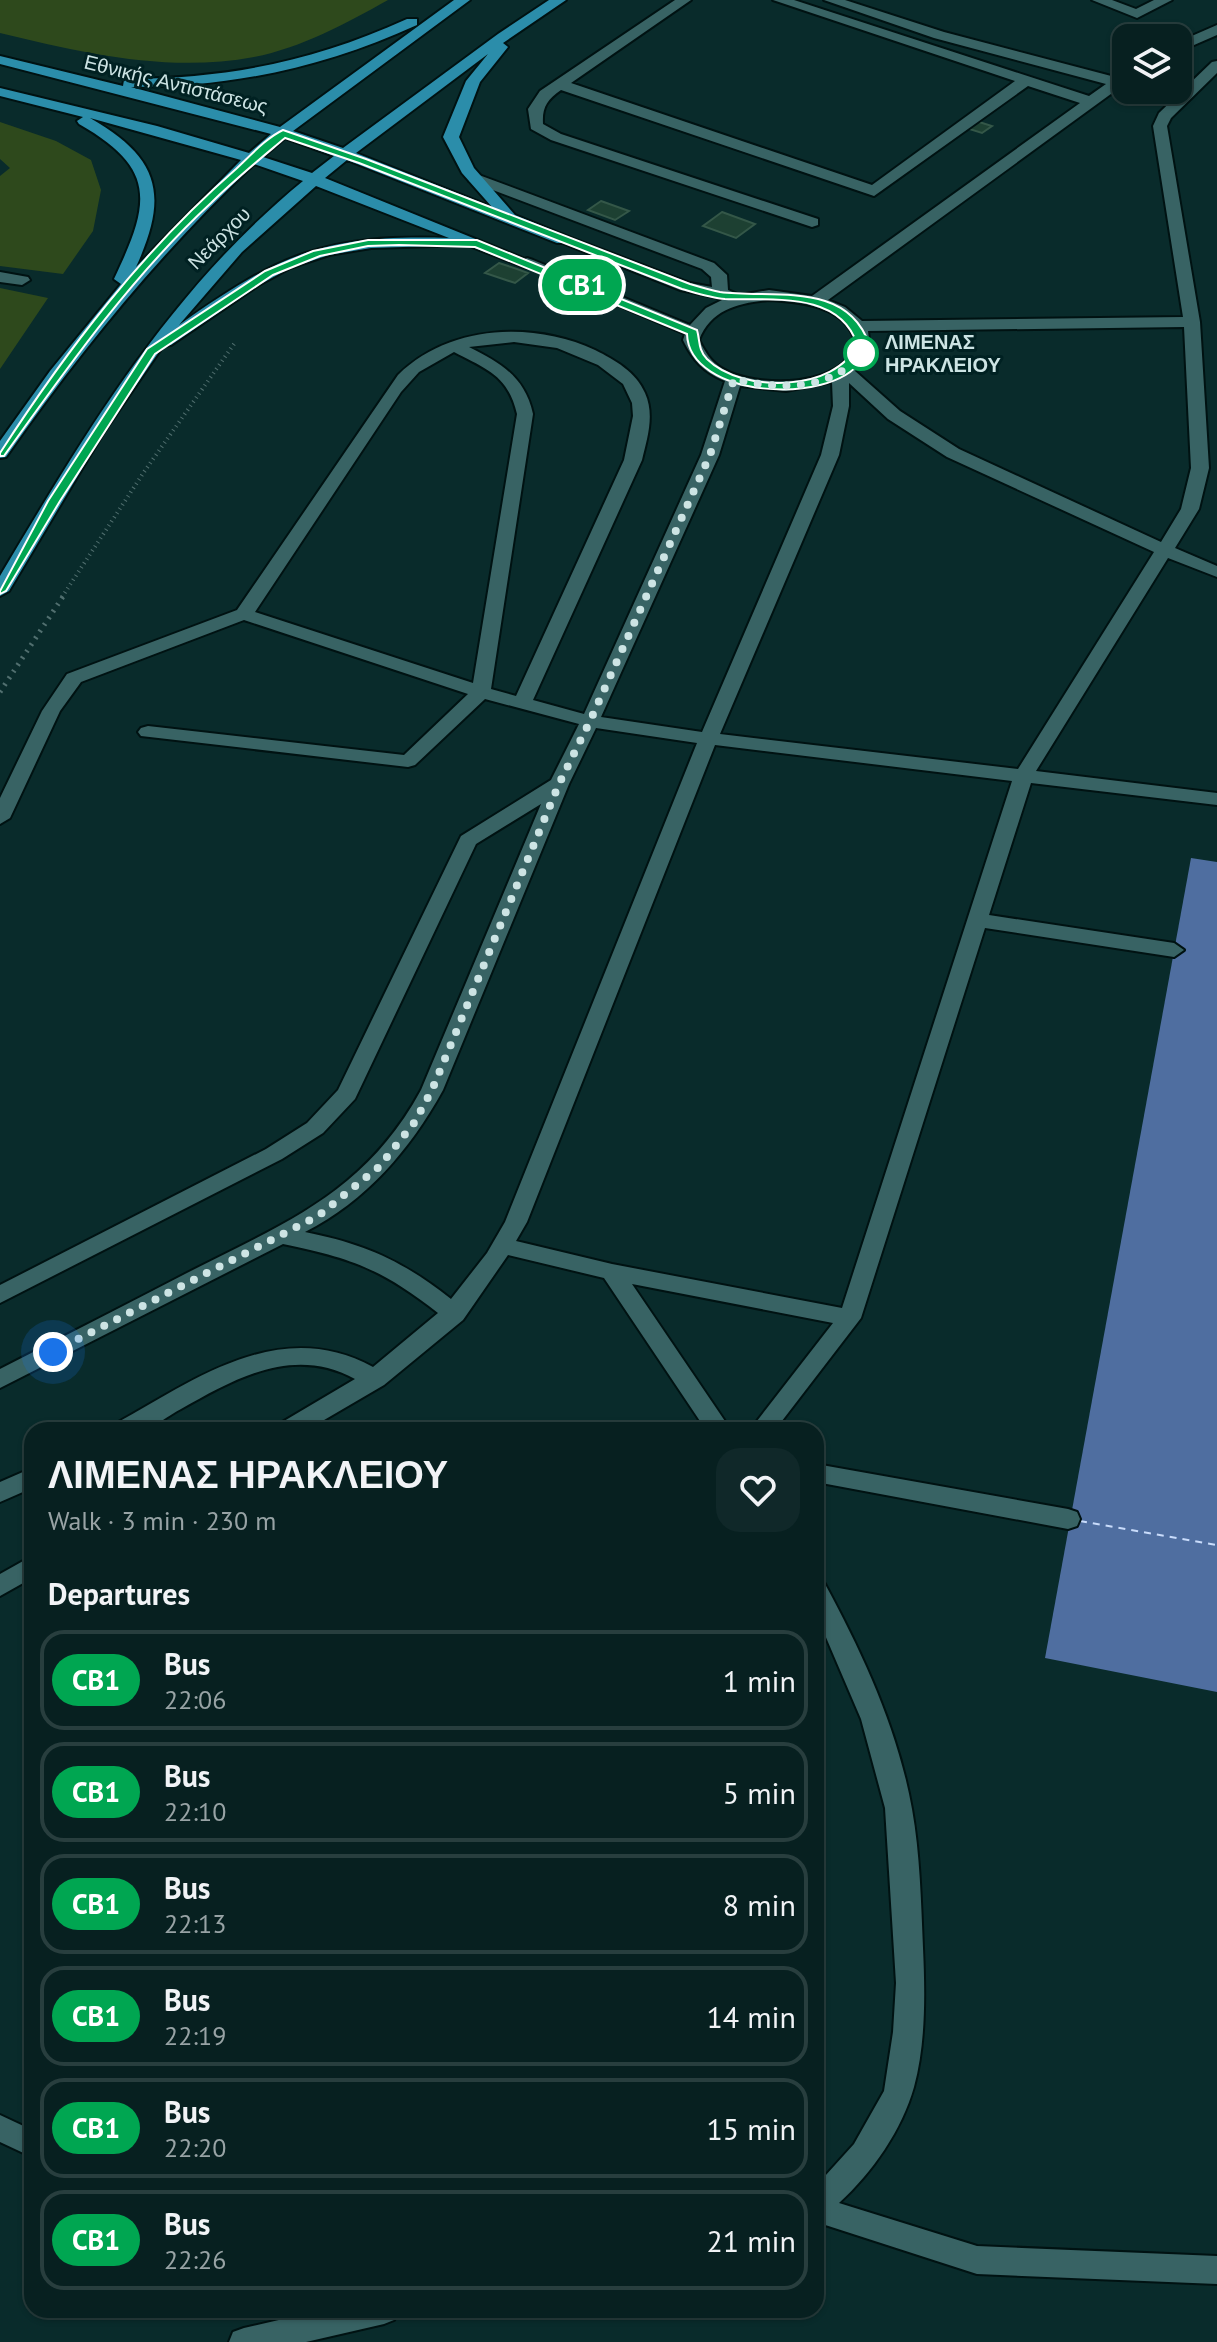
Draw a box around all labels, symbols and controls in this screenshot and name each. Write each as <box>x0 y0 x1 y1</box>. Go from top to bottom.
map controls <box>1112 24 1192 104</box>
button: layers <box>1112 24 1192 104</box>
street label: Εθνικής Αντιστάσεως <box>81 49 271 119</box>
street label: Νεάρχου <box>182 201 256 275</box>
line badge: CB1 <box>536 259 628 311</box>
text: CB1 <box>558 266 606 303</box>
place label: ΛΙΜΕΝΑΣ ΗΡΑΚΛΕΙΟΥ <box>885 329 1001 378</box>
marker: ΛΙΜΕΝΑΣ ΗΡΑΚΛΕΙΟΥ <box>844 336 878 370</box>
your location <box>33 1332 73 1372</box>
button: heart <box>716 1448 800 1532</box>
text: ΛΙΜΕΝΑΣ ΗΡΑΚΛΕΙΟΥ <box>48 1449 448 1498</box>
text: Walk · 3 min · 230 m <box>48 1504 276 1537</box>
text: Departures <box>48 1574 190 1613</box>
text: Bus <box>164 1644 211 1683</box>
text: CB1 <box>72 1661 120 1698</box>
text: 1 min <box>723 1661 796 1700</box>
text: 22:06 <box>164 1683 226 1716</box>
text: Bus <box>164 1756 211 1795</box>
text: CB1 <box>72 1773 120 1810</box>
text: 5 min <box>723 1773 796 1812</box>
text: 22:10 <box>164 1795 226 1828</box>
text: Bus <box>164 1868 211 1907</box>
text: CB1 <box>72 1885 120 1922</box>
text: 8 min <box>723 1885 796 1924</box>
text: 22:13 <box>164 1907 226 1940</box>
text: Bus <box>164 1980 211 2019</box>
text: CB1 <box>72 1997 120 2034</box>
text: 14 min <box>706 1997 796 2036</box>
text: 22:19 <box>164 2019 226 2052</box>
text: Bus <box>164 2092 211 2131</box>
text: CB1 <box>72 2109 120 2146</box>
text: 15 min <box>706 2109 796 2148</box>
text: 22:20 <box>164 2131 226 2164</box>
text: Bus <box>164 2204 211 2243</box>
text: CB1 <box>72 2221 120 2258</box>
text: 21 min <box>706 2221 796 2260</box>
text: 22:26 <box>164 2243 226 2276</box>

